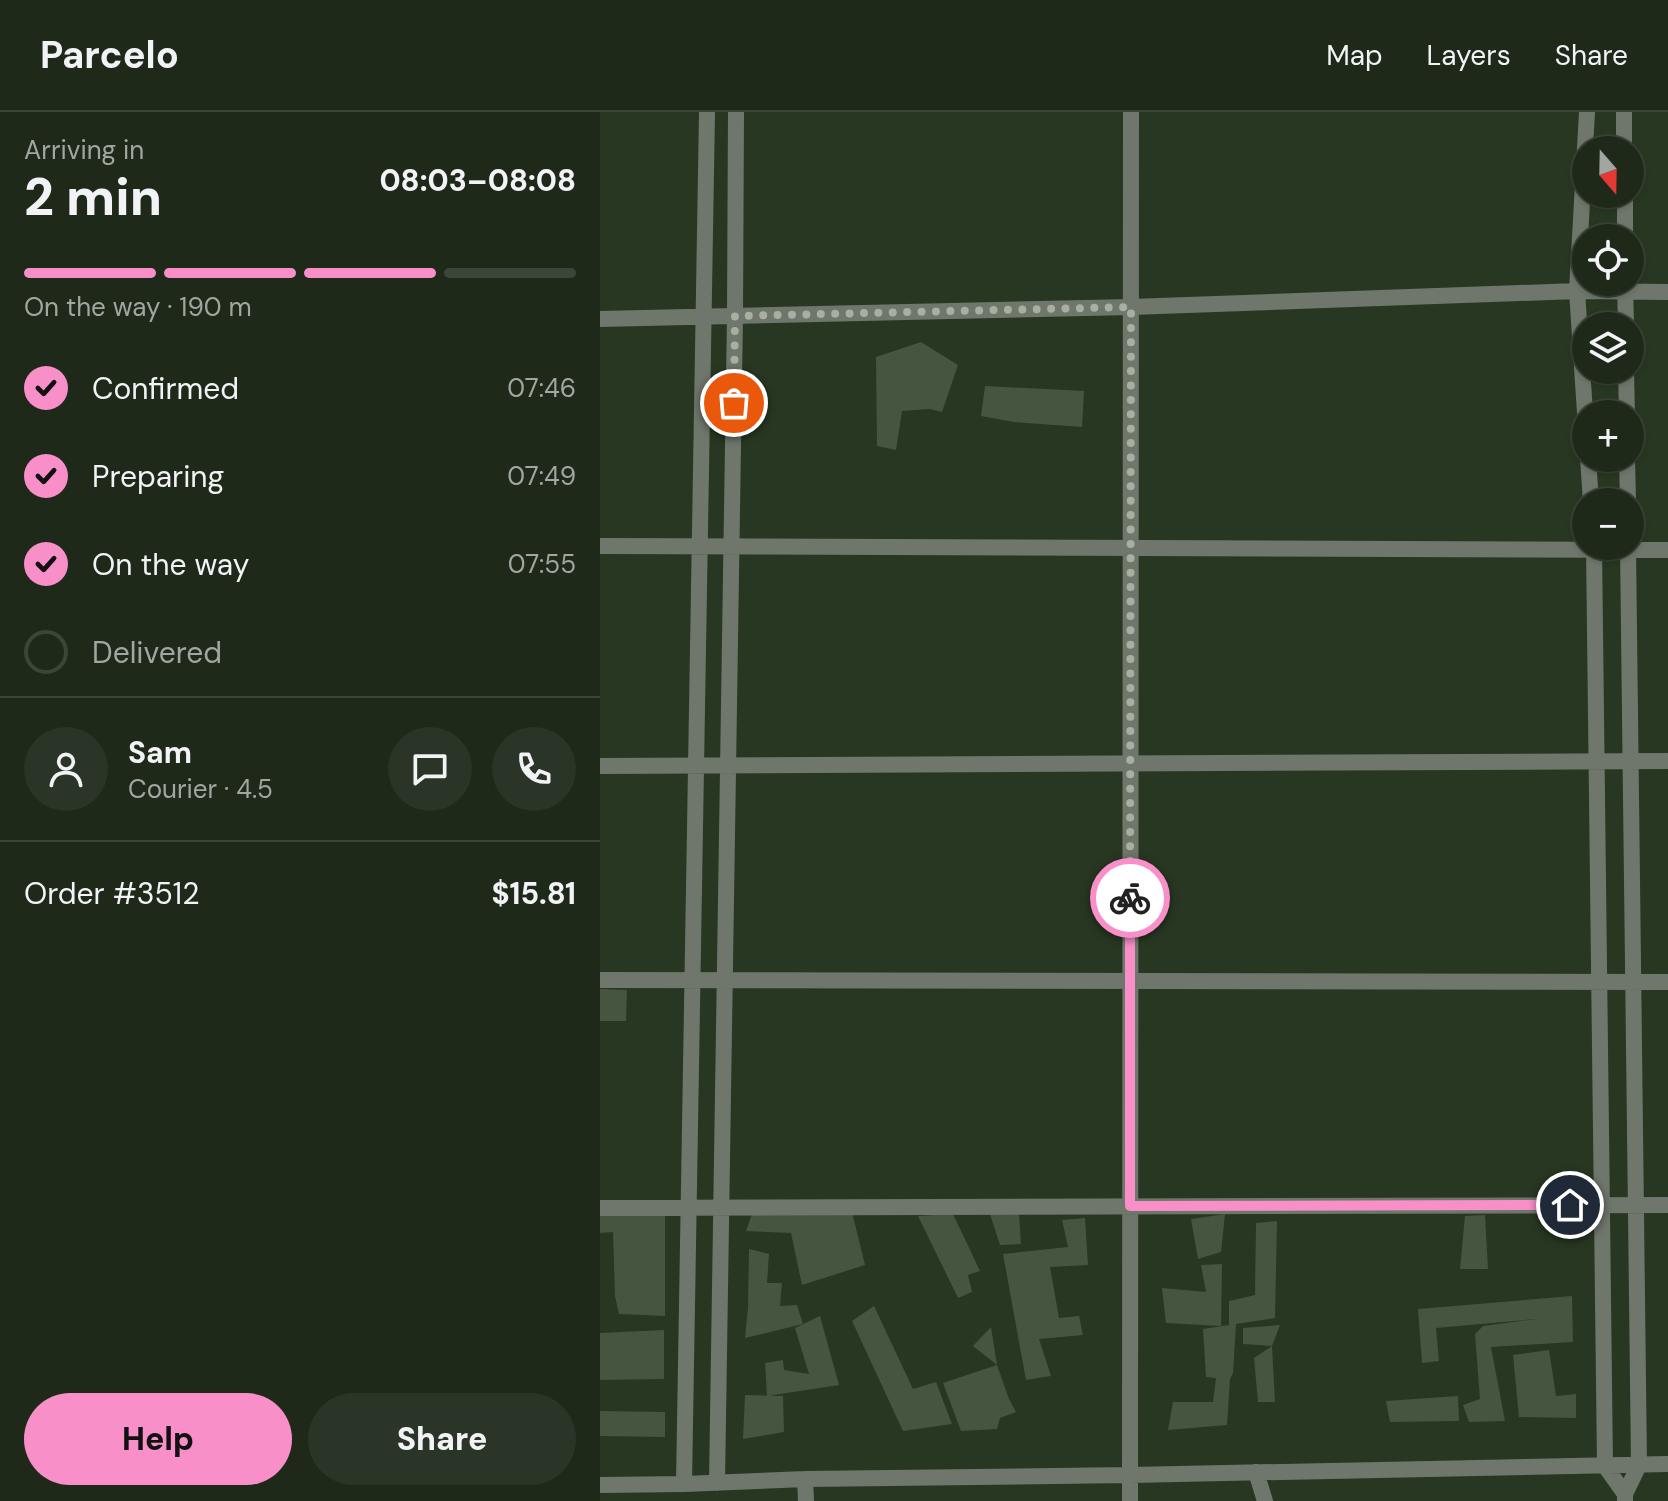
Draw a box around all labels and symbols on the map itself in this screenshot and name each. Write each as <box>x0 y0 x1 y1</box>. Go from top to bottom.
north arrow <box>1572 136 1644 208</box>
pin <box>700 369 768 437</box>
courier <box>1090 858 1170 938</box>
pin <box>1536 1171 1604 1239</box>

